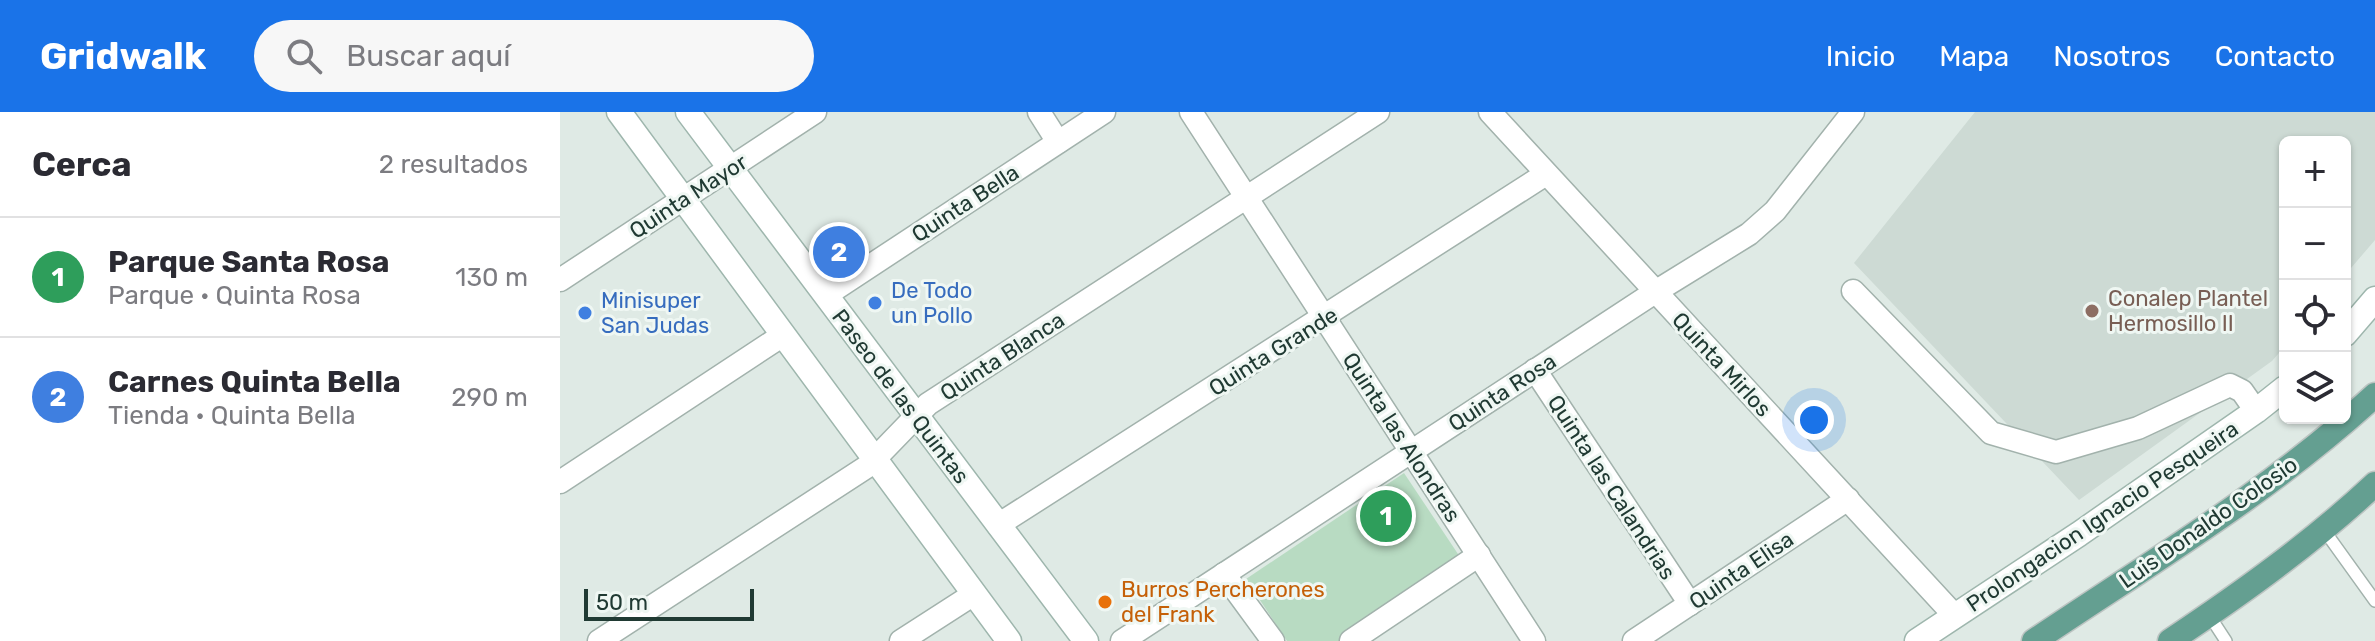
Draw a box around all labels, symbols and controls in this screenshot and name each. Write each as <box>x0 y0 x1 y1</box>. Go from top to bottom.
search box <box>254 20 814 92</box>
text: Gridwalk <box>40 33 206 79</box>
icon: search <box>282 34 326 78</box>
text: Buscar aquí <box>346 38 511 74</box>
text: Inicio <box>1826 40 1895 73</box>
text: Mapa <box>1939 40 2009 73</box>
text: Nosotros <box>2053 40 2171 73</box>
text: Contacto <box>2215 40 2335 73</box>
map controls <box>2279 136 2351 424</box>
button: + <box>2279 136 2351 208</box>
text: Cerca <box>32 144 131 185</box>
street label: Quinta Mayor <box>624 148 753 244</box>
text: 2 resultados <box>379 149 528 180</box>
street label: Quinta Bella <box>906 159 1024 248</box>
button: − <box>2279 208 2351 280</box>
pin: 2 <box>813 222 865 282</box>
text: Parque Santa Rosa <box>108 244 389 280</box>
text: 1 <box>52 262 64 293</box>
text: 130 m <box>455 262 528 293</box>
place label: De Todo un Pollo <box>891 277 973 329</box>
text: Parque · Quinta Rosa <box>108 280 361 311</box>
button: locate <box>2279 280 2351 352</box>
place label: Conalep Plantel Hermosillo II <box>2108 285 2268 337</box>
place label: Minisuper San Judas <box>601 287 709 339</box>
marker: De Todo un Pollo <box>866 294 884 312</box>
street label: Quinta Grande <box>1204 301 1343 402</box>
marker: Conalep Plantel Hermosillo II <box>2083 302 2101 320</box>
marker: Minisuper San Judas <box>576 304 594 322</box>
street label: Paseo de las Quintas <box>826 304 975 489</box>
street label: Quinta Blanca <box>935 306 1069 407</box>
street label: Quinta Mirlos <box>1666 306 1777 422</box>
street label: Quinta las Alondras <box>1337 347 1467 527</box>
street label: Quinta Rosa <box>1443 348 1561 437</box>
button: layers <box>2279 352 2351 424</box>
text: Carnes Quinta Bella <box>108 364 401 400</box>
text: 2 <box>50 382 66 413</box>
text: 290 m <box>451 382 528 413</box>
street label: Quinta las Calandrias <box>1542 390 1681 585</box>
text: Tienda · Quinta Bella <box>108 400 356 431</box>
your location <box>1794 400 1834 440</box>
street label: Prolongacion Ignacio Pesqueira <box>1961 415 2243 618</box>
street label: Luis Donaldo Colosio <box>2114 451 2303 594</box>
pin: 1 <box>1360 486 1412 546</box>
street label: Quinta Elisa <box>1684 526 1799 615</box>
place label: Burros Percherones del Frank <box>1121 576 1325 628</box>
scale bar <box>584 585 754 621</box>
text: 50 m <box>596 589 648 616</box>
marker: Burros Percherones del Frank <box>1096 593 1114 611</box>

